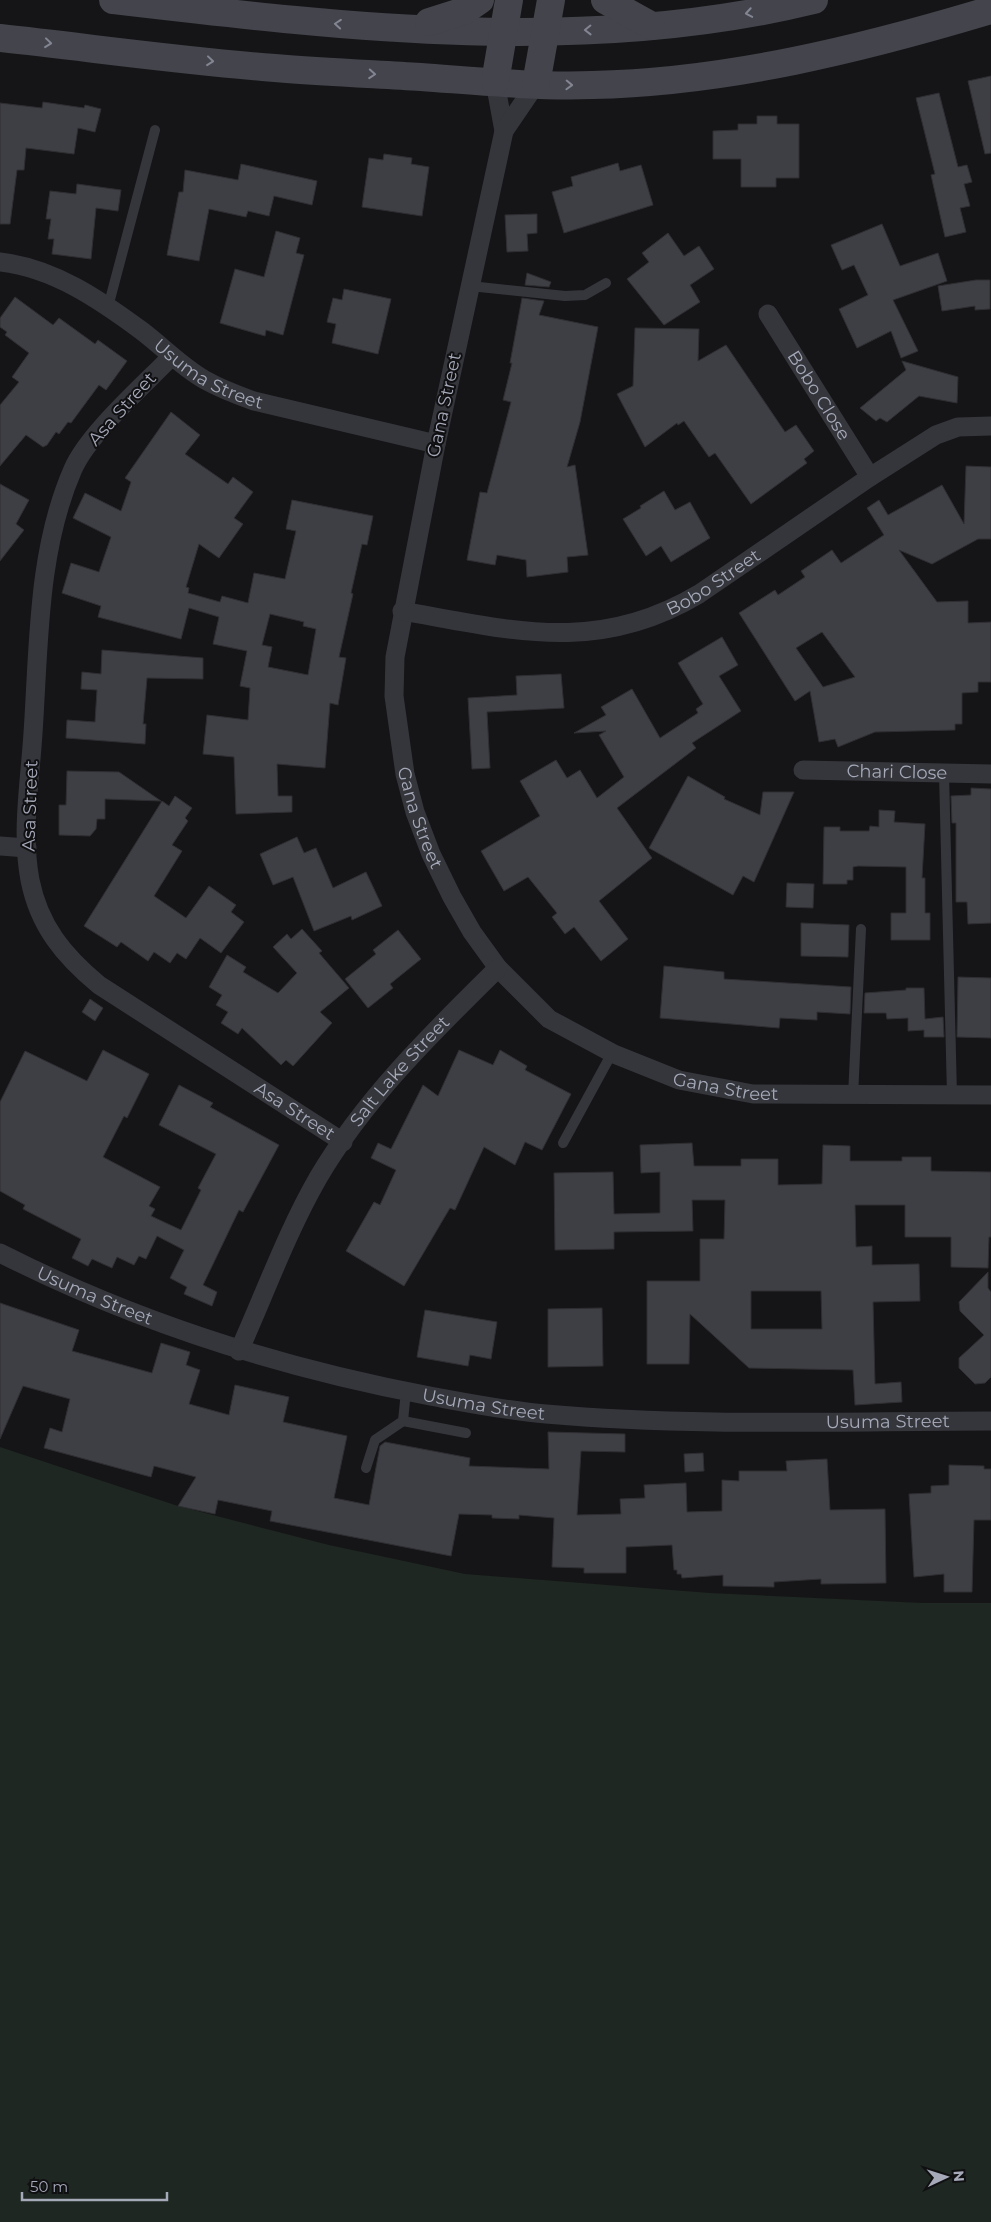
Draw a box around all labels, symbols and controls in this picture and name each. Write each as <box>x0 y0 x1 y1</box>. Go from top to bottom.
one-way arrow <box>745 8 754 18</box>
one-way arrow <box>334 19 342 30</box>
one-way arrow <box>583 24 591 35</box>
one-way arrow <box>45 37 53 48</box>
one-way arrow <box>206 55 214 66</box>
one-way arrow <box>368 69 376 80</box>
one-way arrow <box>565 79 573 90</box>
street label: Usuma Street <box>149 334 265 414</box>
street label: Bobo Close <box>783 346 855 444</box>
street label: Gana Street <box>422 351 466 459</box>
street label: Asa Street <box>83 368 161 450</box>
street label: Bobo Street <box>663 544 765 620</box>
street label: Asa Street <box>17 760 43 852</box>
street label: Chari Close <box>846 760 948 784</box>
street label: Gana Street <box>393 765 448 872</box>
street label: Salt Lake Street <box>345 1011 454 1131</box>
street label: Gana Street <box>671 1068 778 1105</box>
street label: Asa Street <box>250 1077 339 1145</box>
street label: Usuma Street <box>33 1261 156 1330</box>
street label: Usuma Street <box>420 1384 546 1425</box>
street label: Usuma Street <box>826 1410 950 1433</box>
north arrow <box>921 2152 971 2202</box>
scale bar <box>22 2170 168 2202</box>
text: N <box>950 2170 968 2182</box>
text: 50 m <box>30 2177 68 2196</box>

